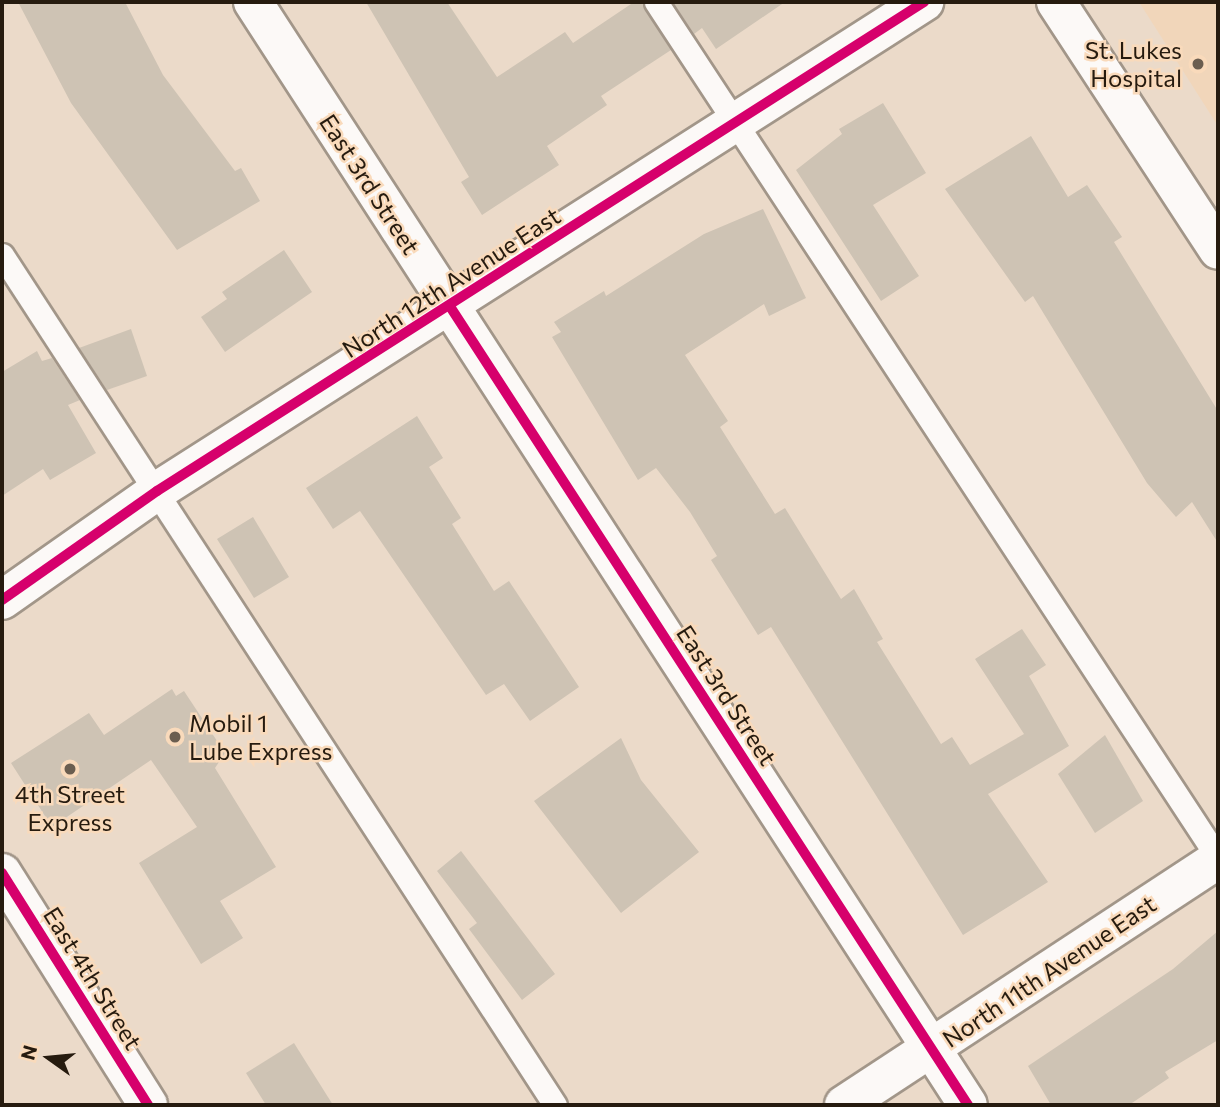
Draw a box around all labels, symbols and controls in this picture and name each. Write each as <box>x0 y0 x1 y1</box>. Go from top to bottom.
place label: St. Lukes Hospital <box>1085 36 1182 92</box>
marker: St. Lukes Hospital <box>1188 54 1208 74</box>
street label: East 3rd Street <box>314 109 426 259</box>
street label: North 12th Avenue East <box>337 201 565 363</box>
street label: East 3rd Street <box>671 620 783 770</box>
place label: Mobil 1 Lube Express <box>189 709 332 765</box>
marker: Mobil 1 Lube Express <box>167 729 183 745</box>
marker: 4th Street Express <box>62 761 78 777</box>
place label: 4th Street Express <box>15 780 125 836</box>
street label: North 11th Avenue East <box>937 889 1161 1053</box>
street label: East 4th Street <box>38 901 148 1055</box>
north arrow <box>14 1023 84 1093</box>
text: N <box>15 1043 41 1062</box>

